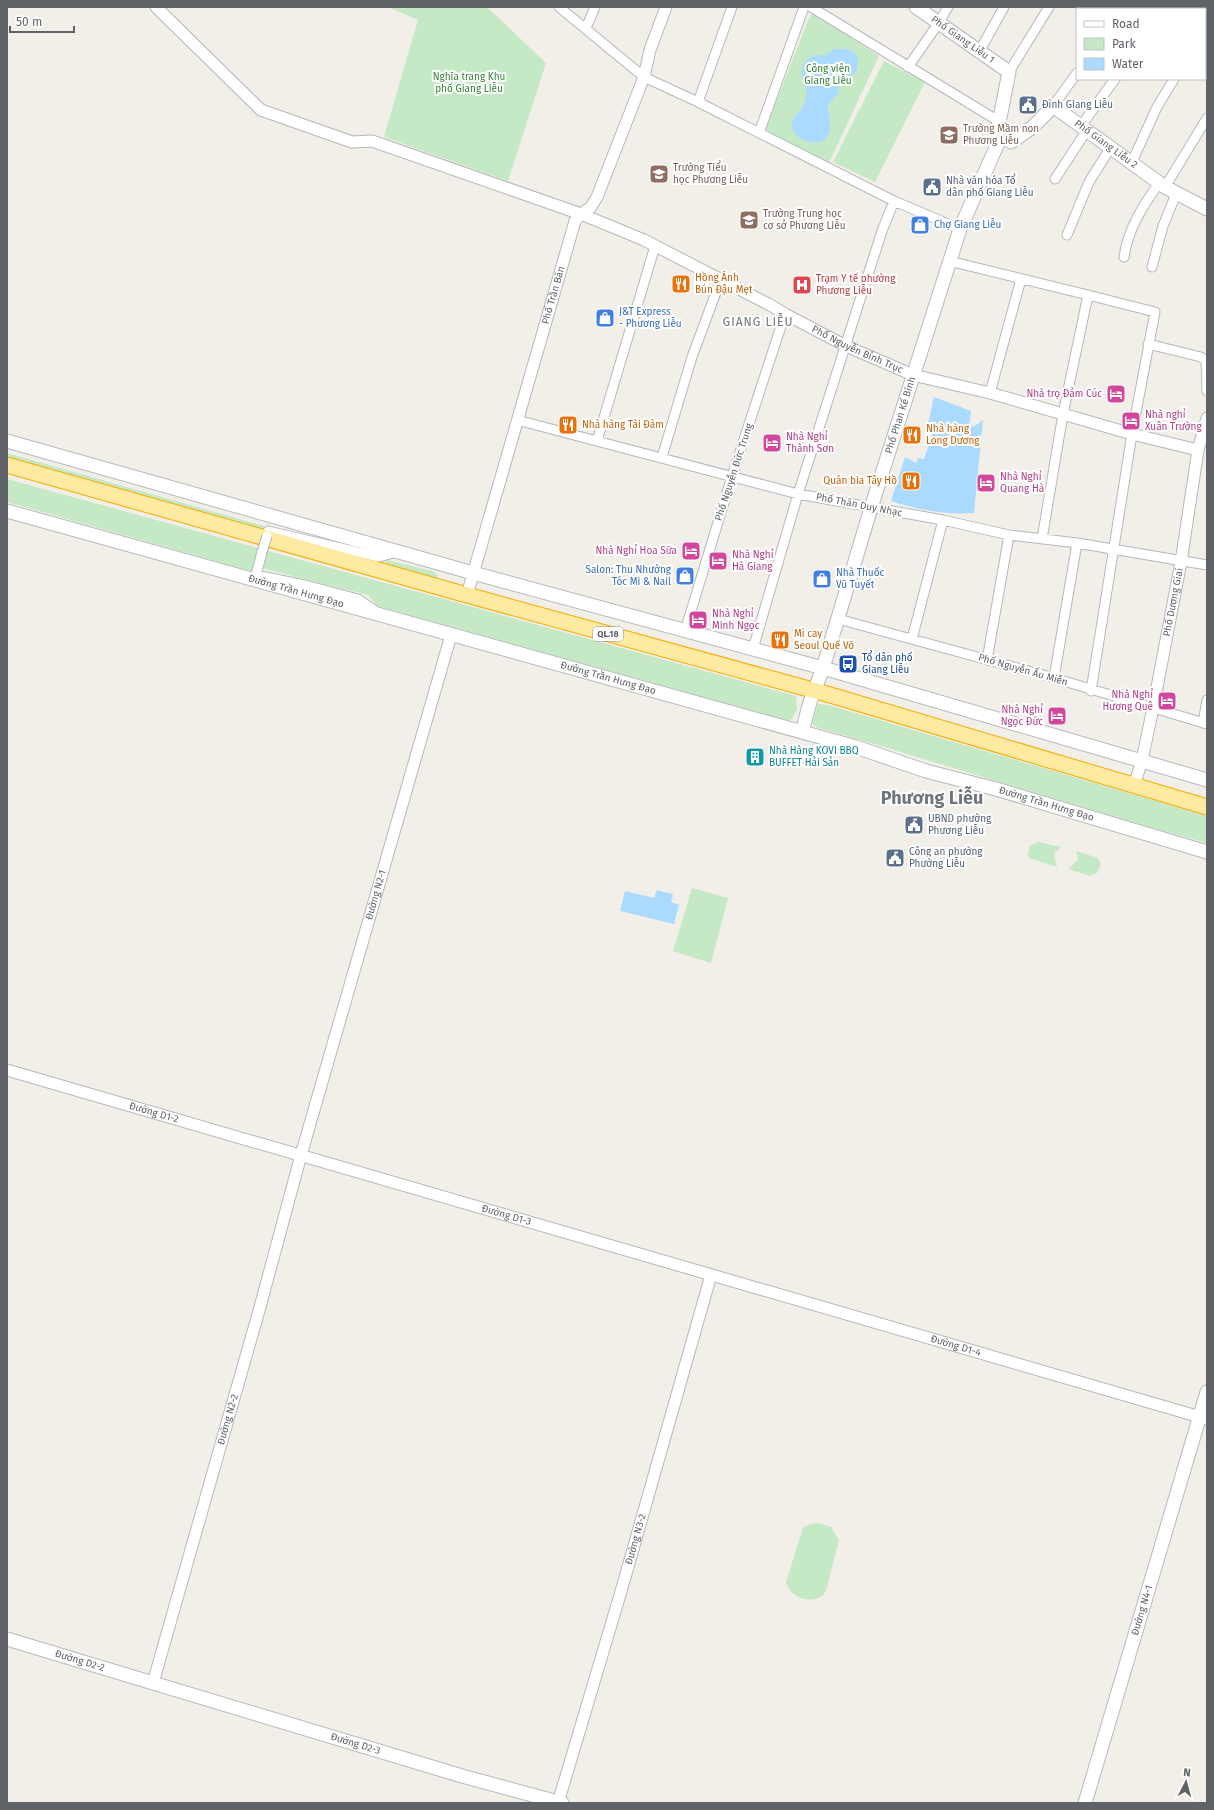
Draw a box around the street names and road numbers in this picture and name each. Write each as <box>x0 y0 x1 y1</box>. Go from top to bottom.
street label: Phố Giang Liễu 1 <box>929 13 997 66</box>
street label: Phố Giang Liễu 2 <box>1072 117 1140 171</box>
street label: Phố Trần Bàn <box>540 265 568 326</box>
street label: Phố Nguyễn Bỉnh Trục <box>810 323 905 376</box>
street label: Phố Phan Kế Bính <box>883 375 919 455</box>
street label: Phố Nguyễn Đức Trung <box>712 421 756 522</box>
street label: Phố Thân Duy Nhạc <box>815 490 904 519</box>
street label: Phố Dương Giai <box>1161 567 1186 637</box>
street label: Đường Trần Hưng Đạo <box>247 572 345 610</box>
road number: QL.18 <box>593 627 623 641</box>
street label: Phố Nguyễn Ấu Miễn <box>977 649 1070 689</box>
street label: Đường Trần Hưng Đạo <box>559 659 658 697</box>
street label: Đường Trần Hưng Đạo <box>997 784 1096 824</box>
street label: Đường N2-1 <box>363 869 389 921</box>
street label: Đường D1-2 <box>128 1100 180 1126</box>
street label: Đường D1-3 <box>480 1202 533 1228</box>
street label: Đường D1-4 <box>929 1333 983 1359</box>
street label: Đường N2-2 <box>215 1393 241 1446</box>
street label: Đường N3-2 <box>623 1512 649 1566</box>
street label: Đường N4-1 <box>1129 1584 1155 1637</box>
street label: Đường D2-2 <box>53 1648 106 1674</box>
street label: Đường D2-3 <box>329 1731 382 1757</box>

